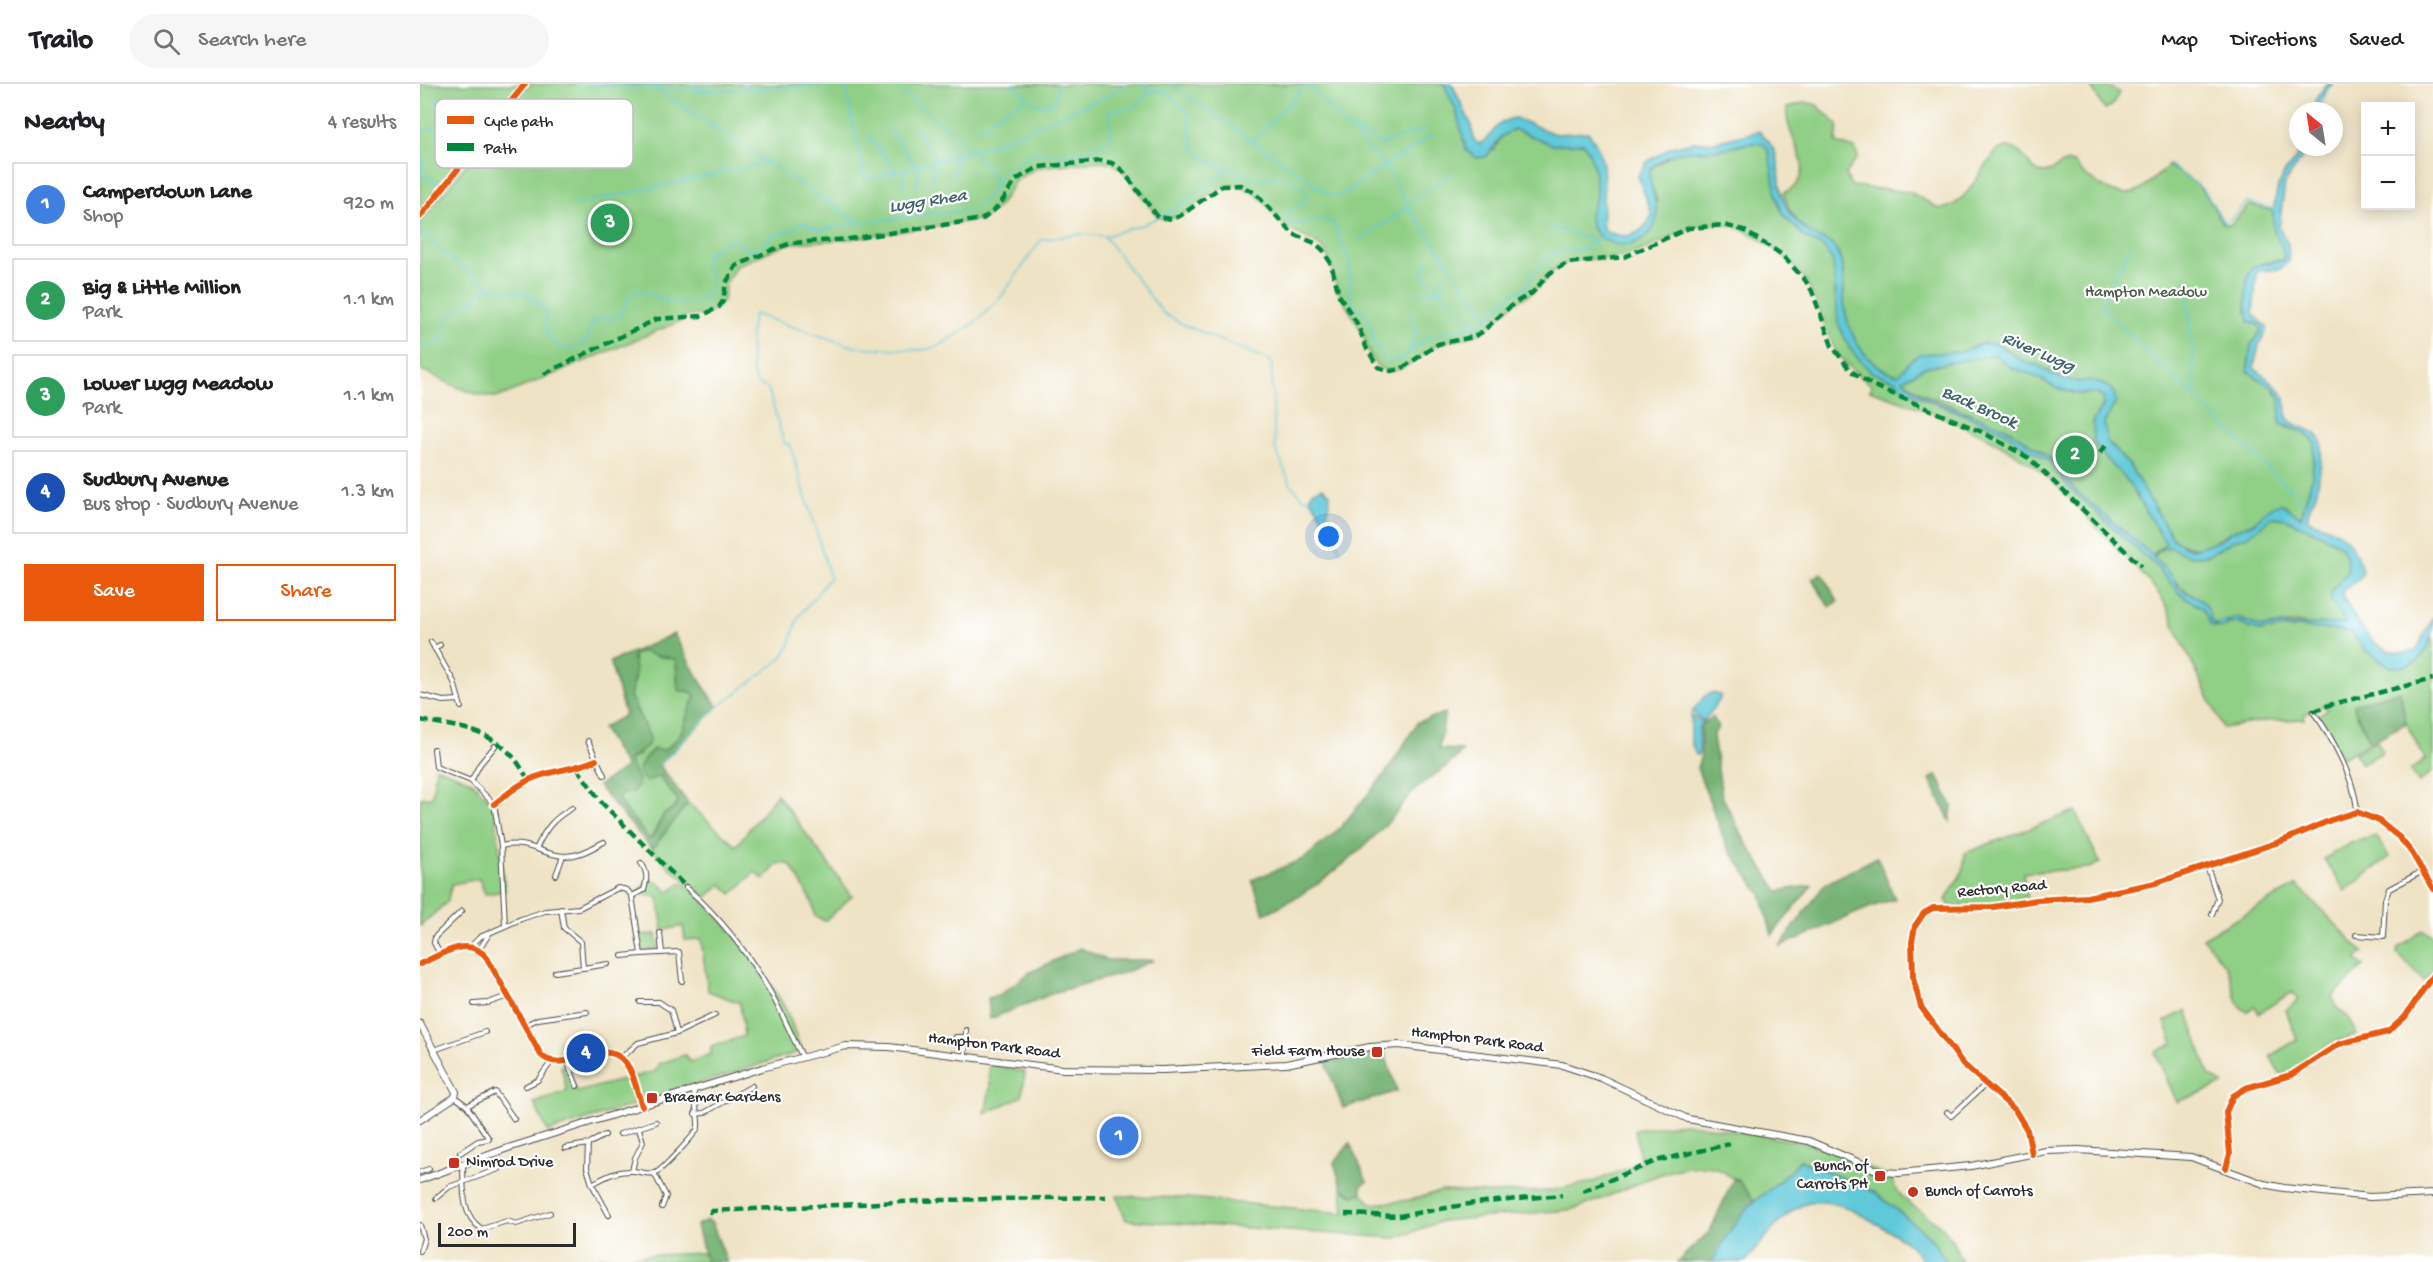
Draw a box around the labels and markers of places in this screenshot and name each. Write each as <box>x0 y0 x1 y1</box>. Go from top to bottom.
pin: 3 <box>590 200 630 246</box>
pin: 2 <box>2056 432 2094 478</box>
pin: 4 <box>566 1030 606 1076</box>
place label: Field Farm House <box>1250 1043 1366 1062</box>
marker: Field Farm House <box>1370 1045 1384 1059</box>
place label: Braemar Gardens <box>663 1089 782 1108</box>
marker: Braemar Gardens <box>645 1091 659 1105</box>
pin: 1 <box>1100 1114 1138 1158</box>
place label: Nimrod Drive <box>466 1154 554 1173</box>
marker: Nimrod Drive <box>447 1156 461 1170</box>
place label: Bunch of Carrots PH <box>1797 1158 1869 1195</box>
marker: Bunch of Carrots PH <box>1873 1169 1887 1183</box>
place label: Bunch of Carrots <box>1924 1183 2034 1202</box>
marker: Bunch of Carrots <box>1906 1185 1920 1199</box>

